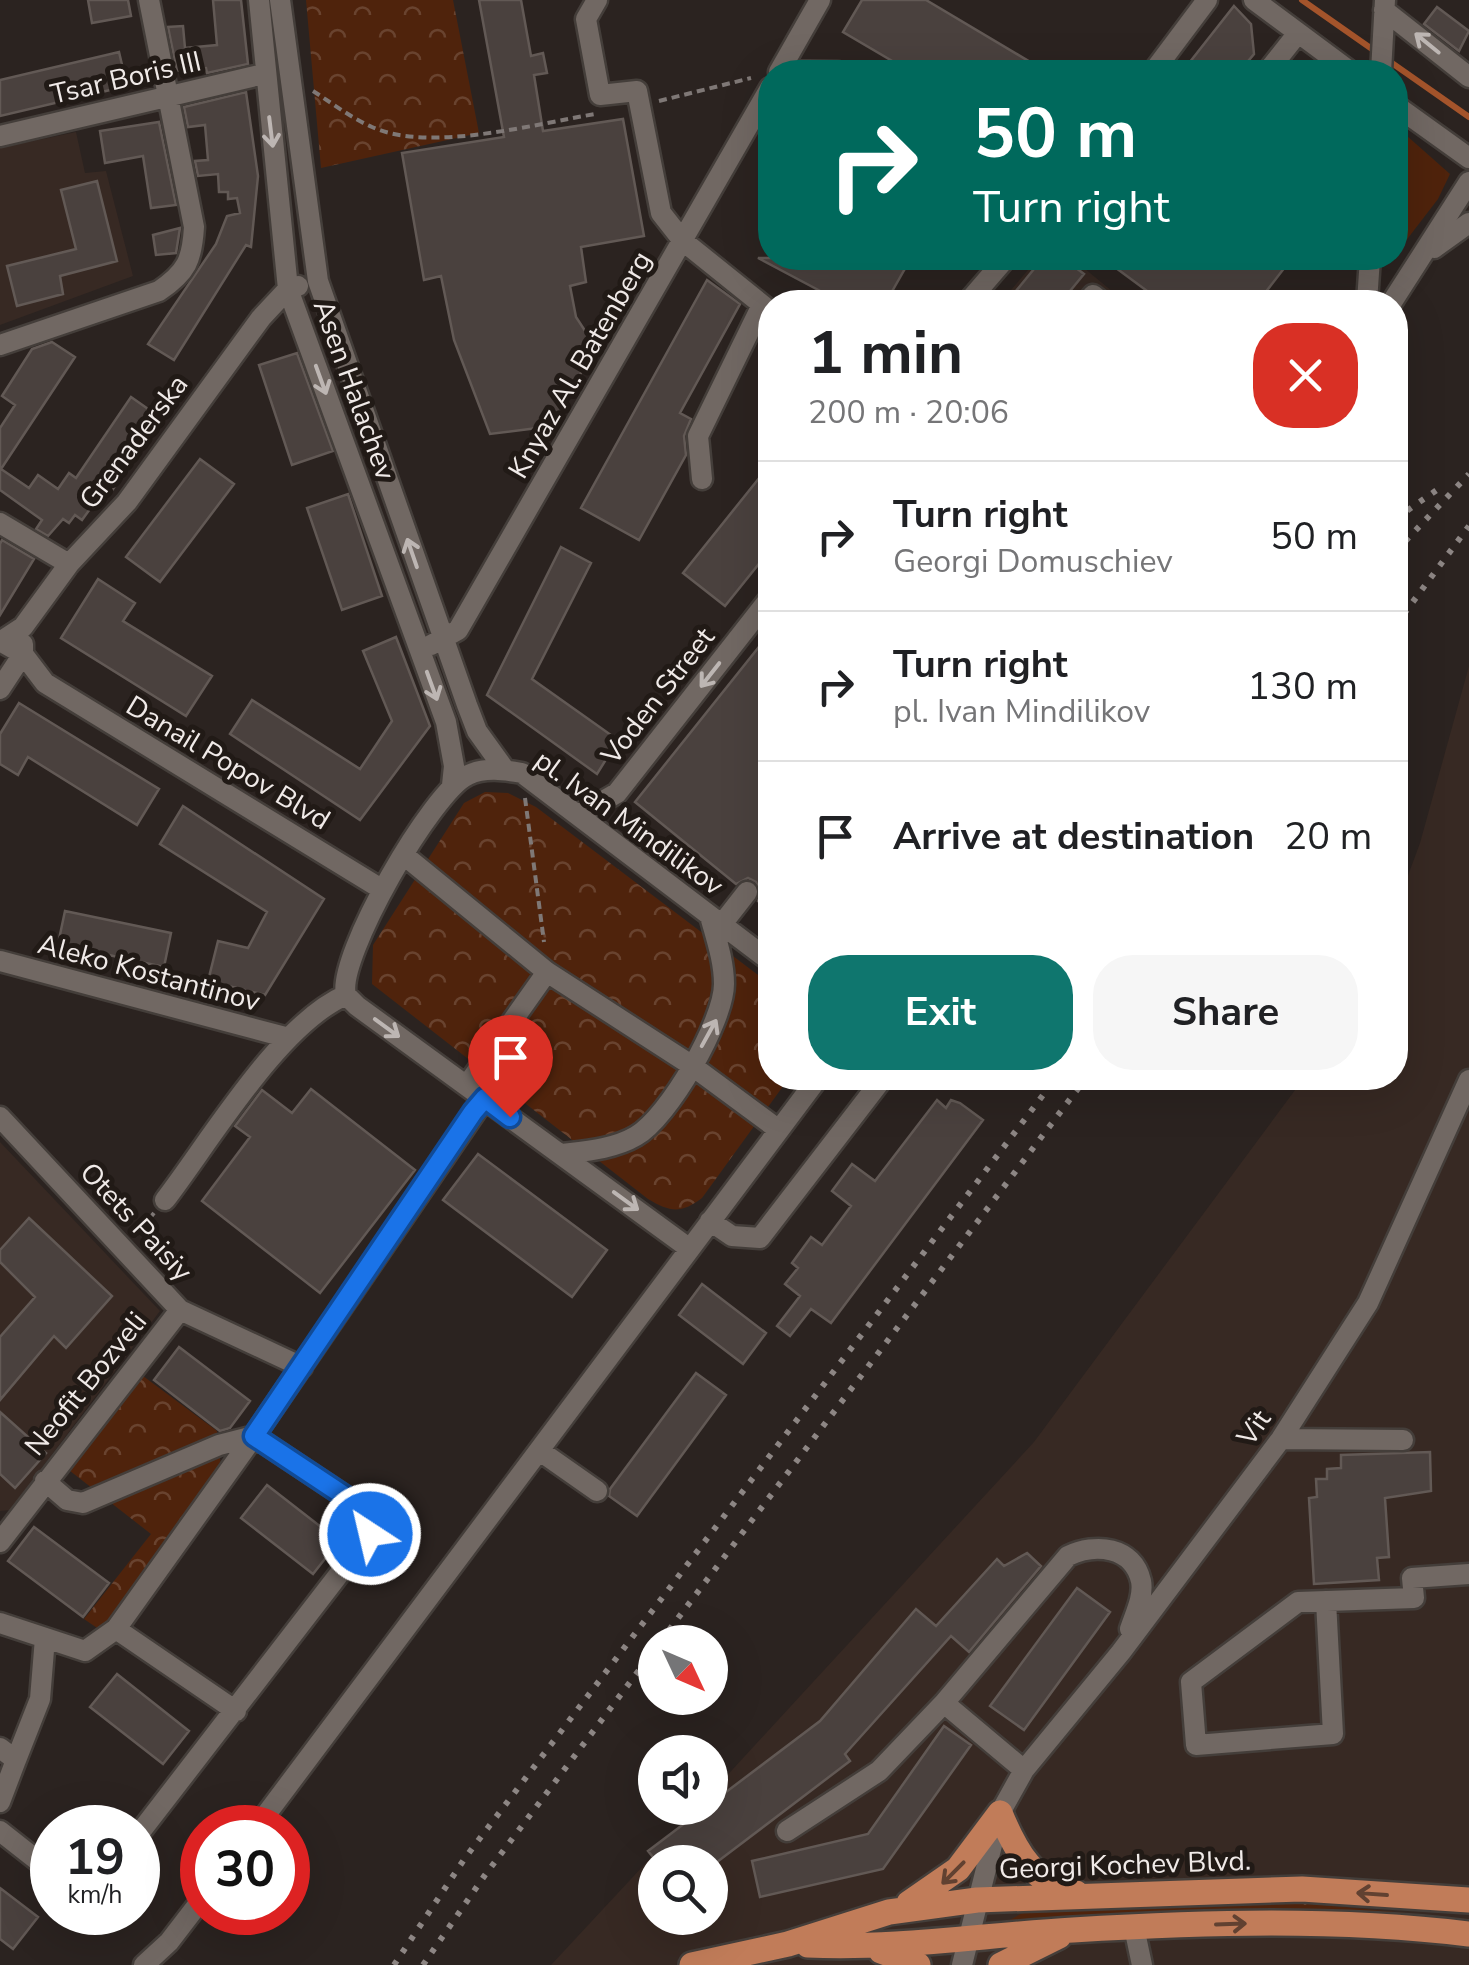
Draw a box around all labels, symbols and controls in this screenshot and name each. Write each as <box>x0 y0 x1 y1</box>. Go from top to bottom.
one-way arrow <box>1414 33 1440 55</box>
street label: Tsar Boris III <box>47 42 205 114</box>
text: 50 m <box>973 86 1137 182</box>
icon: right <box>808 100 938 230</box>
one-way arrow <box>262 115 281 147</box>
text: Turn right <box>973 177 1170 238</box>
street label: Knyaz Al. Batenberg <box>499 244 661 486</box>
street label: Asen Halachev <box>304 295 404 486</box>
text: 1 min <box>808 312 963 394</box>
button: close <box>1253 323 1358 428</box>
one-way arrow <box>313 364 331 395</box>
street label: Grenaderska <box>71 367 197 517</box>
text: 200 m · 20:06 <box>808 391 1009 434</box>
text: Turn right <box>893 489 1068 540</box>
icon: right <box>808 509 863 564</box>
text: 50 m <box>1270 511 1358 562</box>
one-way arrow <box>402 537 420 569</box>
text: Georgi Domuschiev <box>893 540 1173 583</box>
street label: Voden Street <box>592 620 724 773</box>
text: Turn right <box>893 639 1068 690</box>
icon: right <box>808 659 863 714</box>
one-way arrow <box>700 661 721 688</box>
text: 130 m <box>1247 661 1358 712</box>
one-way arrow <box>425 669 443 701</box>
street label: Danail Popov Blvd <box>119 687 337 839</box>
text: pl. Ivan Mindilikov <box>893 690 1150 733</box>
street label: pl. Ivan Mindilikov <box>527 741 732 905</box>
icon: arrive <box>808 809 863 864</box>
text: Arrive at destination <box>893 811 1254 862</box>
text: 20 m <box>1284 811 1372 862</box>
street label: Aleko Kostantinov <box>34 925 265 1021</box>
button: Exit <box>808 955 1073 1070</box>
button: Share <box>1093 955 1358 1070</box>
pin <box>468 1015 553 1118</box>
one-way arrow <box>373 1017 401 1038</box>
one-way arrow <box>700 1019 720 1048</box>
icon: arrive <box>483 1030 538 1085</box>
street label: Otets Paisiy <box>71 1154 201 1290</box>
one-way arrow <box>612 1191 639 1212</box>
street label: Neofit Bozveli <box>16 1304 156 1464</box>
street label: Vit <box>1228 1402 1280 1454</box>
position arrow <box>318 1482 422 1586</box>
north arrow <box>638 1625 728 1715</box>
map controls <box>638 1625 728 1935</box>
button: sound <box>638 1735 728 1825</box>
speed limit sign: 30 <box>180 1805 310 1935</box>
text: 19 <box>65 1823 125 1892</box>
street label: Georgi Kochev Blvd. <box>998 1842 1252 1888</box>
button: search <box>638 1845 728 1935</box>
one-way arrow <box>941 1860 965 1884</box>
text: km/h <box>67 1878 123 1912</box>
one-way arrow <box>1356 1884 1388 1903</box>
one-way arrow <box>1215 1914 1247 1933</box>

